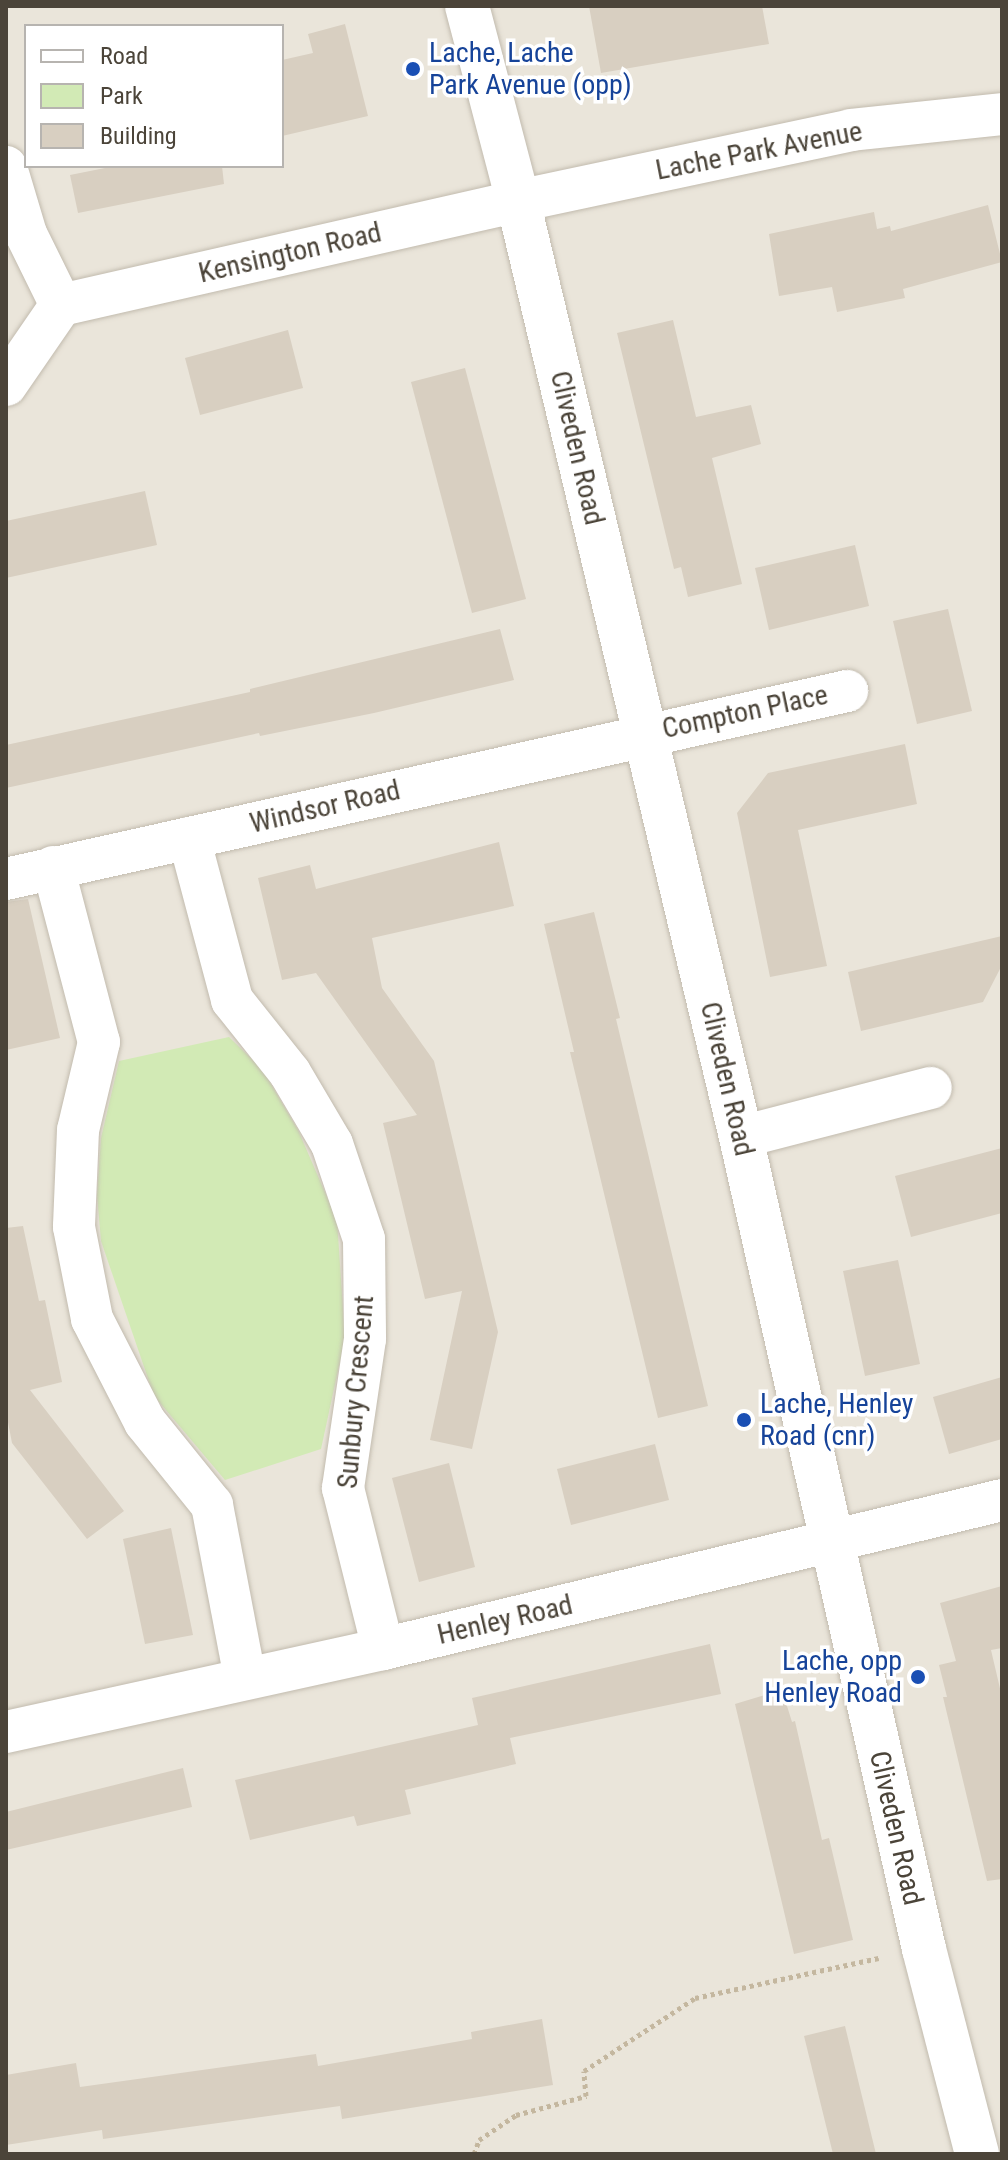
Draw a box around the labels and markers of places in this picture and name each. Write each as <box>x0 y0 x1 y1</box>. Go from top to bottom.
place label: Lache, Lache Park Avenue (opp) <box>429 36 632 102</box>
marker: Lache, Lache Park Avenue (opp) <box>404 60 422 78</box>
place label: Lache, Henley Road (cnr) <box>760 1387 913 1453</box>
marker: Lache, Henley Road (cnr) <box>735 1411 753 1429</box>
place label: Lache, opp Henley Road <box>764 1644 902 1710</box>
marker: Lache, opp Henley Road <box>909 1668 927 1686</box>

